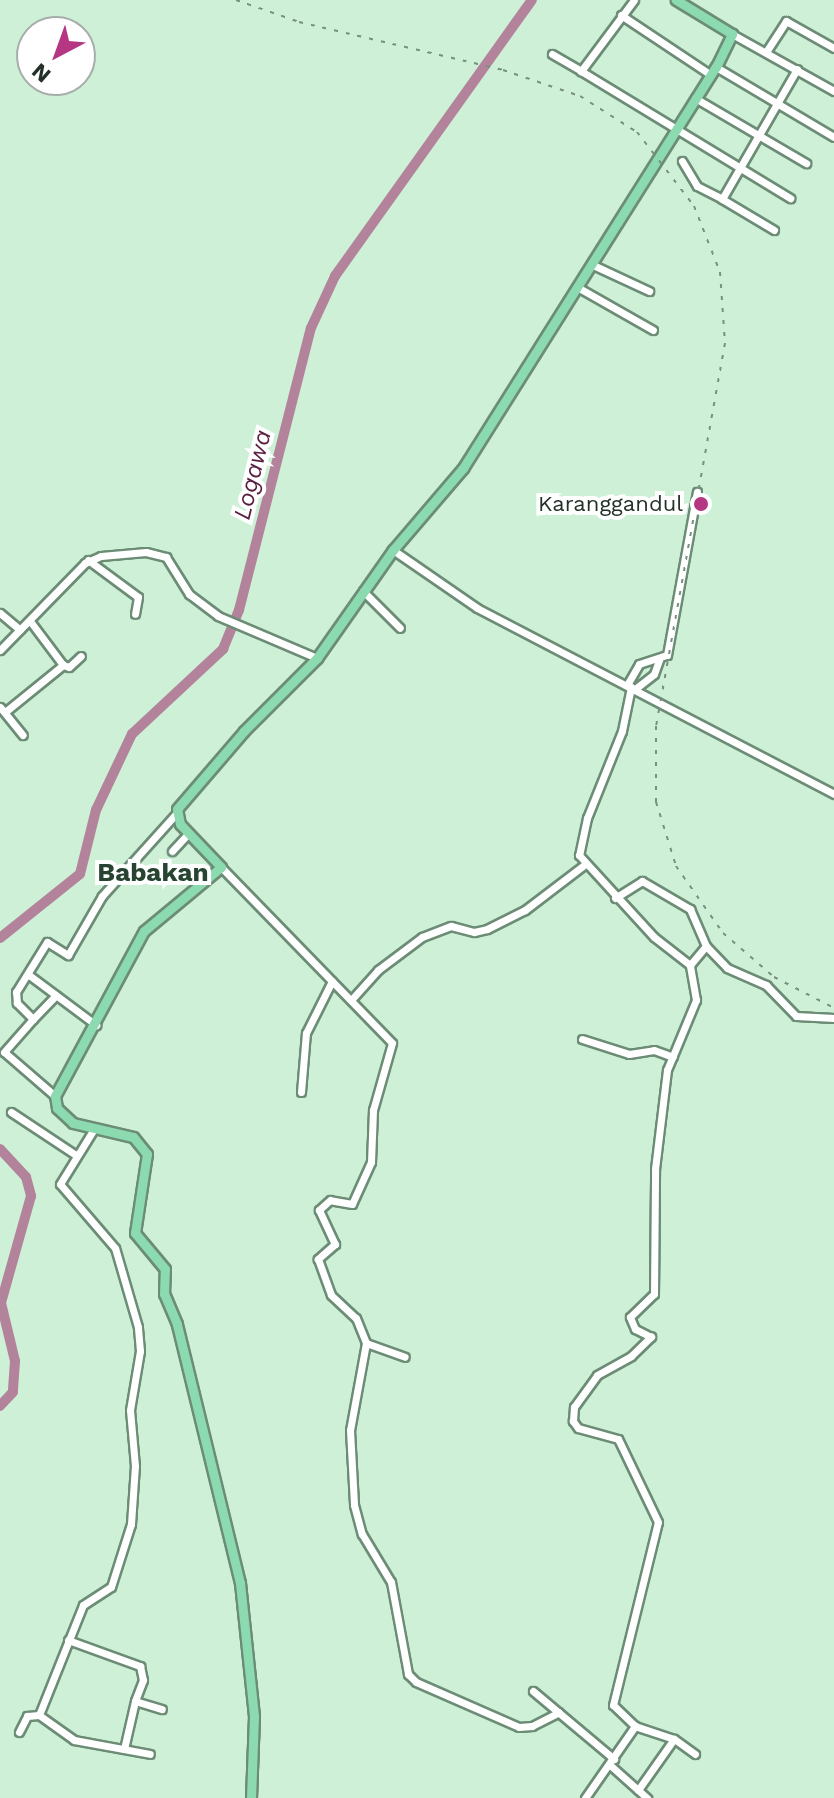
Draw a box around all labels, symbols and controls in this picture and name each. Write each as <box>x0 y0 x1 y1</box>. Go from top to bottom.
north arrow <box>16 16 96 96</box>
text: N <box>27 58 56 88</box>
water label: Logawa <box>228 427 278 523</box>
place label: Karanggandul <box>538 491 683 517</box>
marker: Karanggandul <box>690 493 712 515</box>
district label: Babakan <box>97 857 209 889</box>

